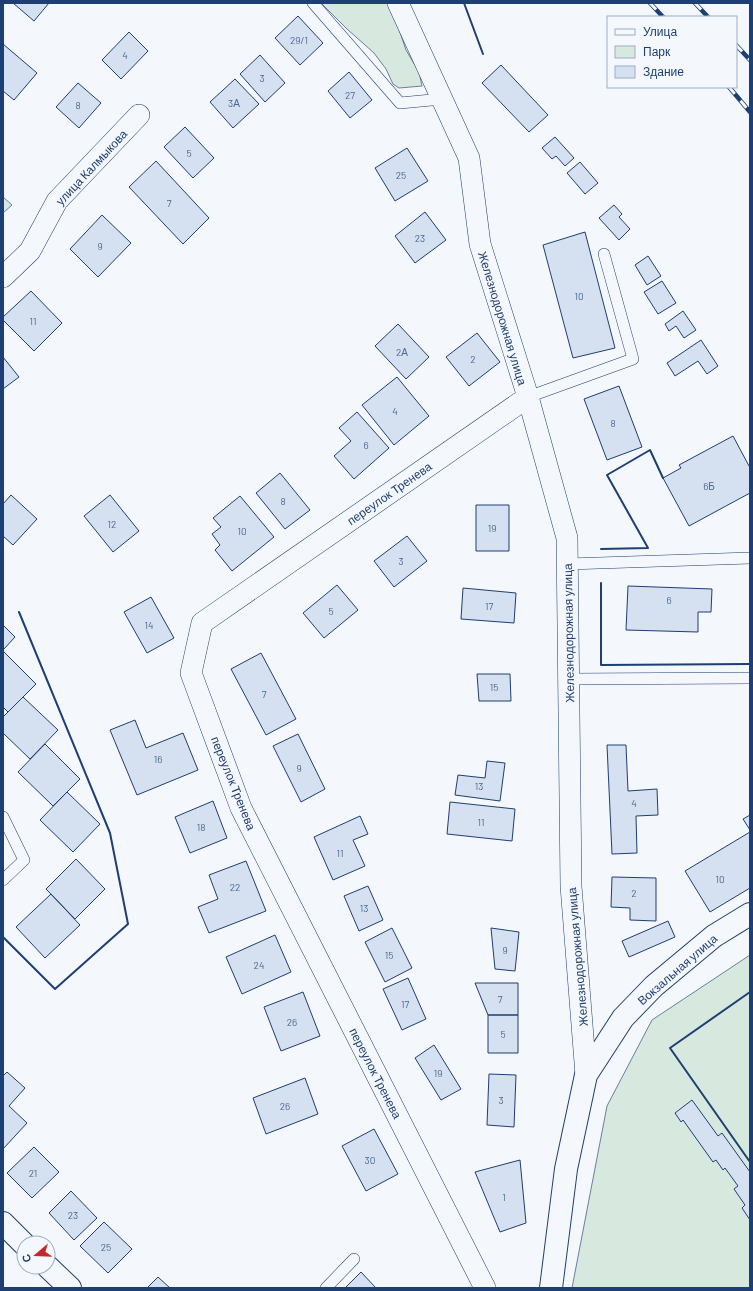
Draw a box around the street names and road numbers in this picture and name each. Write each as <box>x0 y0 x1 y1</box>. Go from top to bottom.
street label: улица Калмыкова <box>52 126 130 208</box>
street label: Железнодорожная улица <box>475 249 530 387</box>
street label: переулок Тренева <box>344 458 435 528</box>
street label: Железнодорожная улица <box>560 563 577 703</box>
street label: переулок Тренева <box>208 734 259 833</box>
street label: Железнодорожная улица <box>564 887 591 1027</box>
street label: Вокзальная улица <box>634 930 720 1008</box>
street label: переулок Тренева <box>346 1025 405 1121</box>

